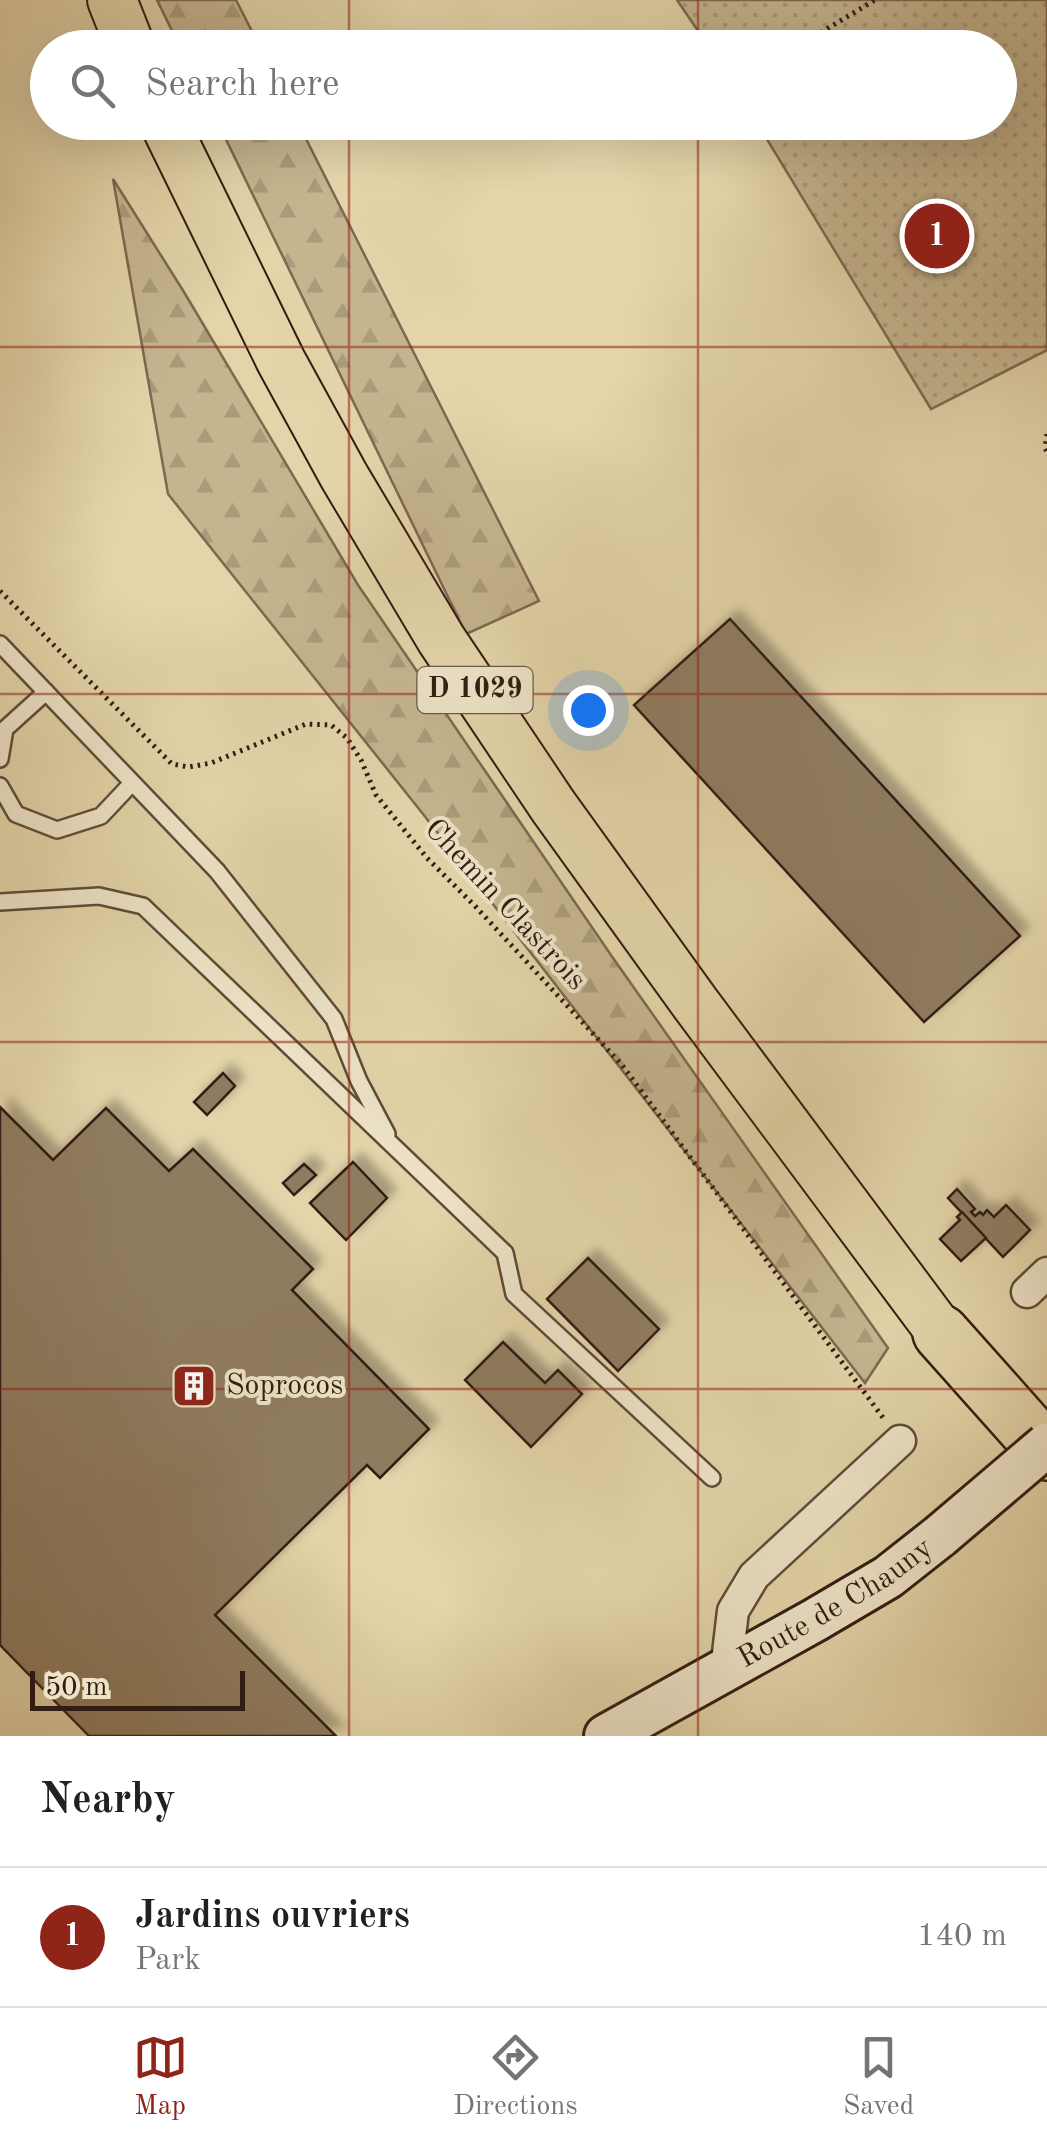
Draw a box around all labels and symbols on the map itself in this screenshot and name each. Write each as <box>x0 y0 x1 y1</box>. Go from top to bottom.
pin: 1 <box>904 198 970 274</box>
road number: D 1029 <box>418 667 532 713</box>
your location <box>563 685 614 736</box>
street label: Chemin Clastrois <box>418 814 592 996</box>
building icon: Soprocos <box>171 1363 217 1409</box>
place label: Soprocos <box>226 1371 343 1401</box>
street label: Route de Chauny <box>733 1533 939 1674</box>
scale bar <box>30 1666 245 1710</box>

